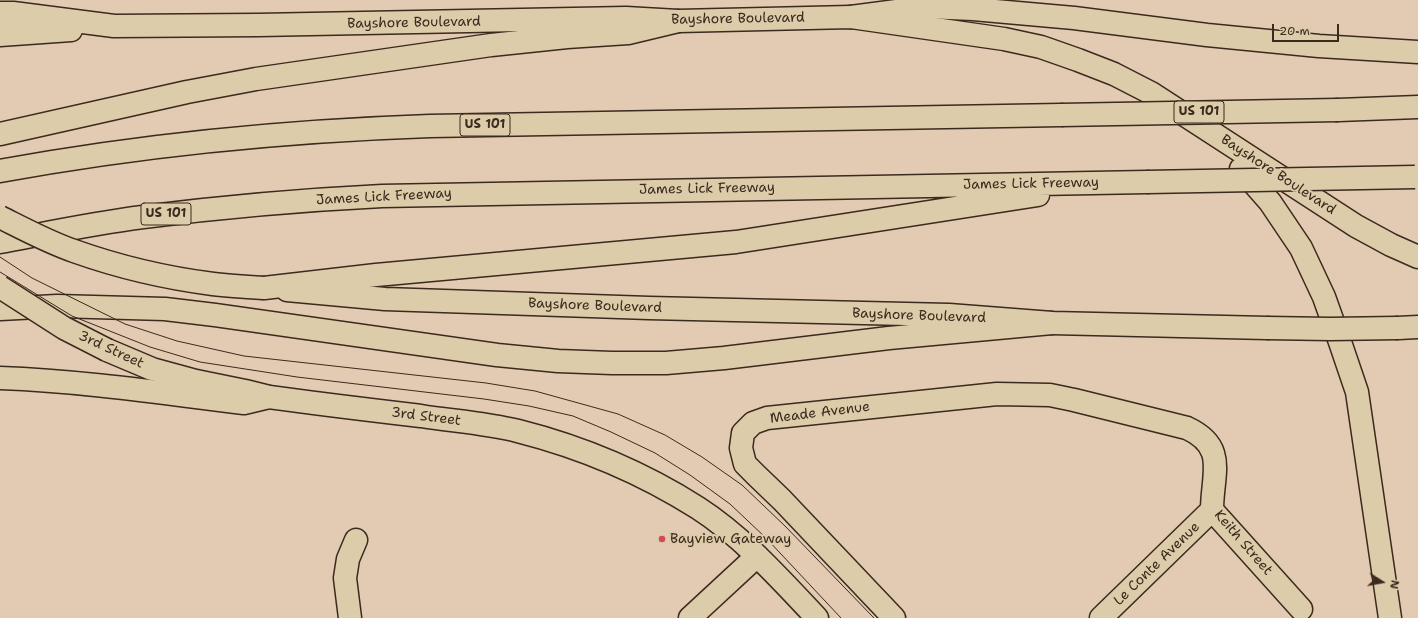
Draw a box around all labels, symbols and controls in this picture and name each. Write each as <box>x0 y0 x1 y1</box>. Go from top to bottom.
street label: Bayshore Boulevard <box>671 9 805 29</box>
street label: Bayshore Boulevard <box>347 13 481 33</box>
scale bar <box>1274 16 1341 42</box>
text: 20 m <box>1279 23 1310 39</box>
road number: US 101 <box>1174 101 1224 123</box>
road number: US 101 <box>460 114 510 136</box>
street label: Bayshore Boulevard <box>1217 132 1339 218</box>
street label: James Lick Freeway <box>963 174 1099 194</box>
street label: James Lick Freeway <box>639 179 775 199</box>
street label: James Lick Freeway <box>316 185 452 209</box>
road number: US 101 <box>141 203 191 225</box>
street label: Bayshore Boulevard <box>528 295 662 317</box>
street label: Bayshore Boulevard <box>852 305 986 327</box>
street label: 3rd Street <box>76 328 146 372</box>
street label: Meade Avenue <box>769 399 871 427</box>
street label: 3rd Street <box>390 404 462 430</box>
street label: Keith Street <box>1210 507 1276 579</box>
street label: Le Conte Avenue <box>1111 519 1203 609</box>
place label: Bayview Gateway <box>670 531 791 547</box>
marker: Bayview Gateway <box>657 534 667 544</box>
north arrow <box>1362 562 1402 602</box>
text: N <box>1386 579 1402 590</box>

